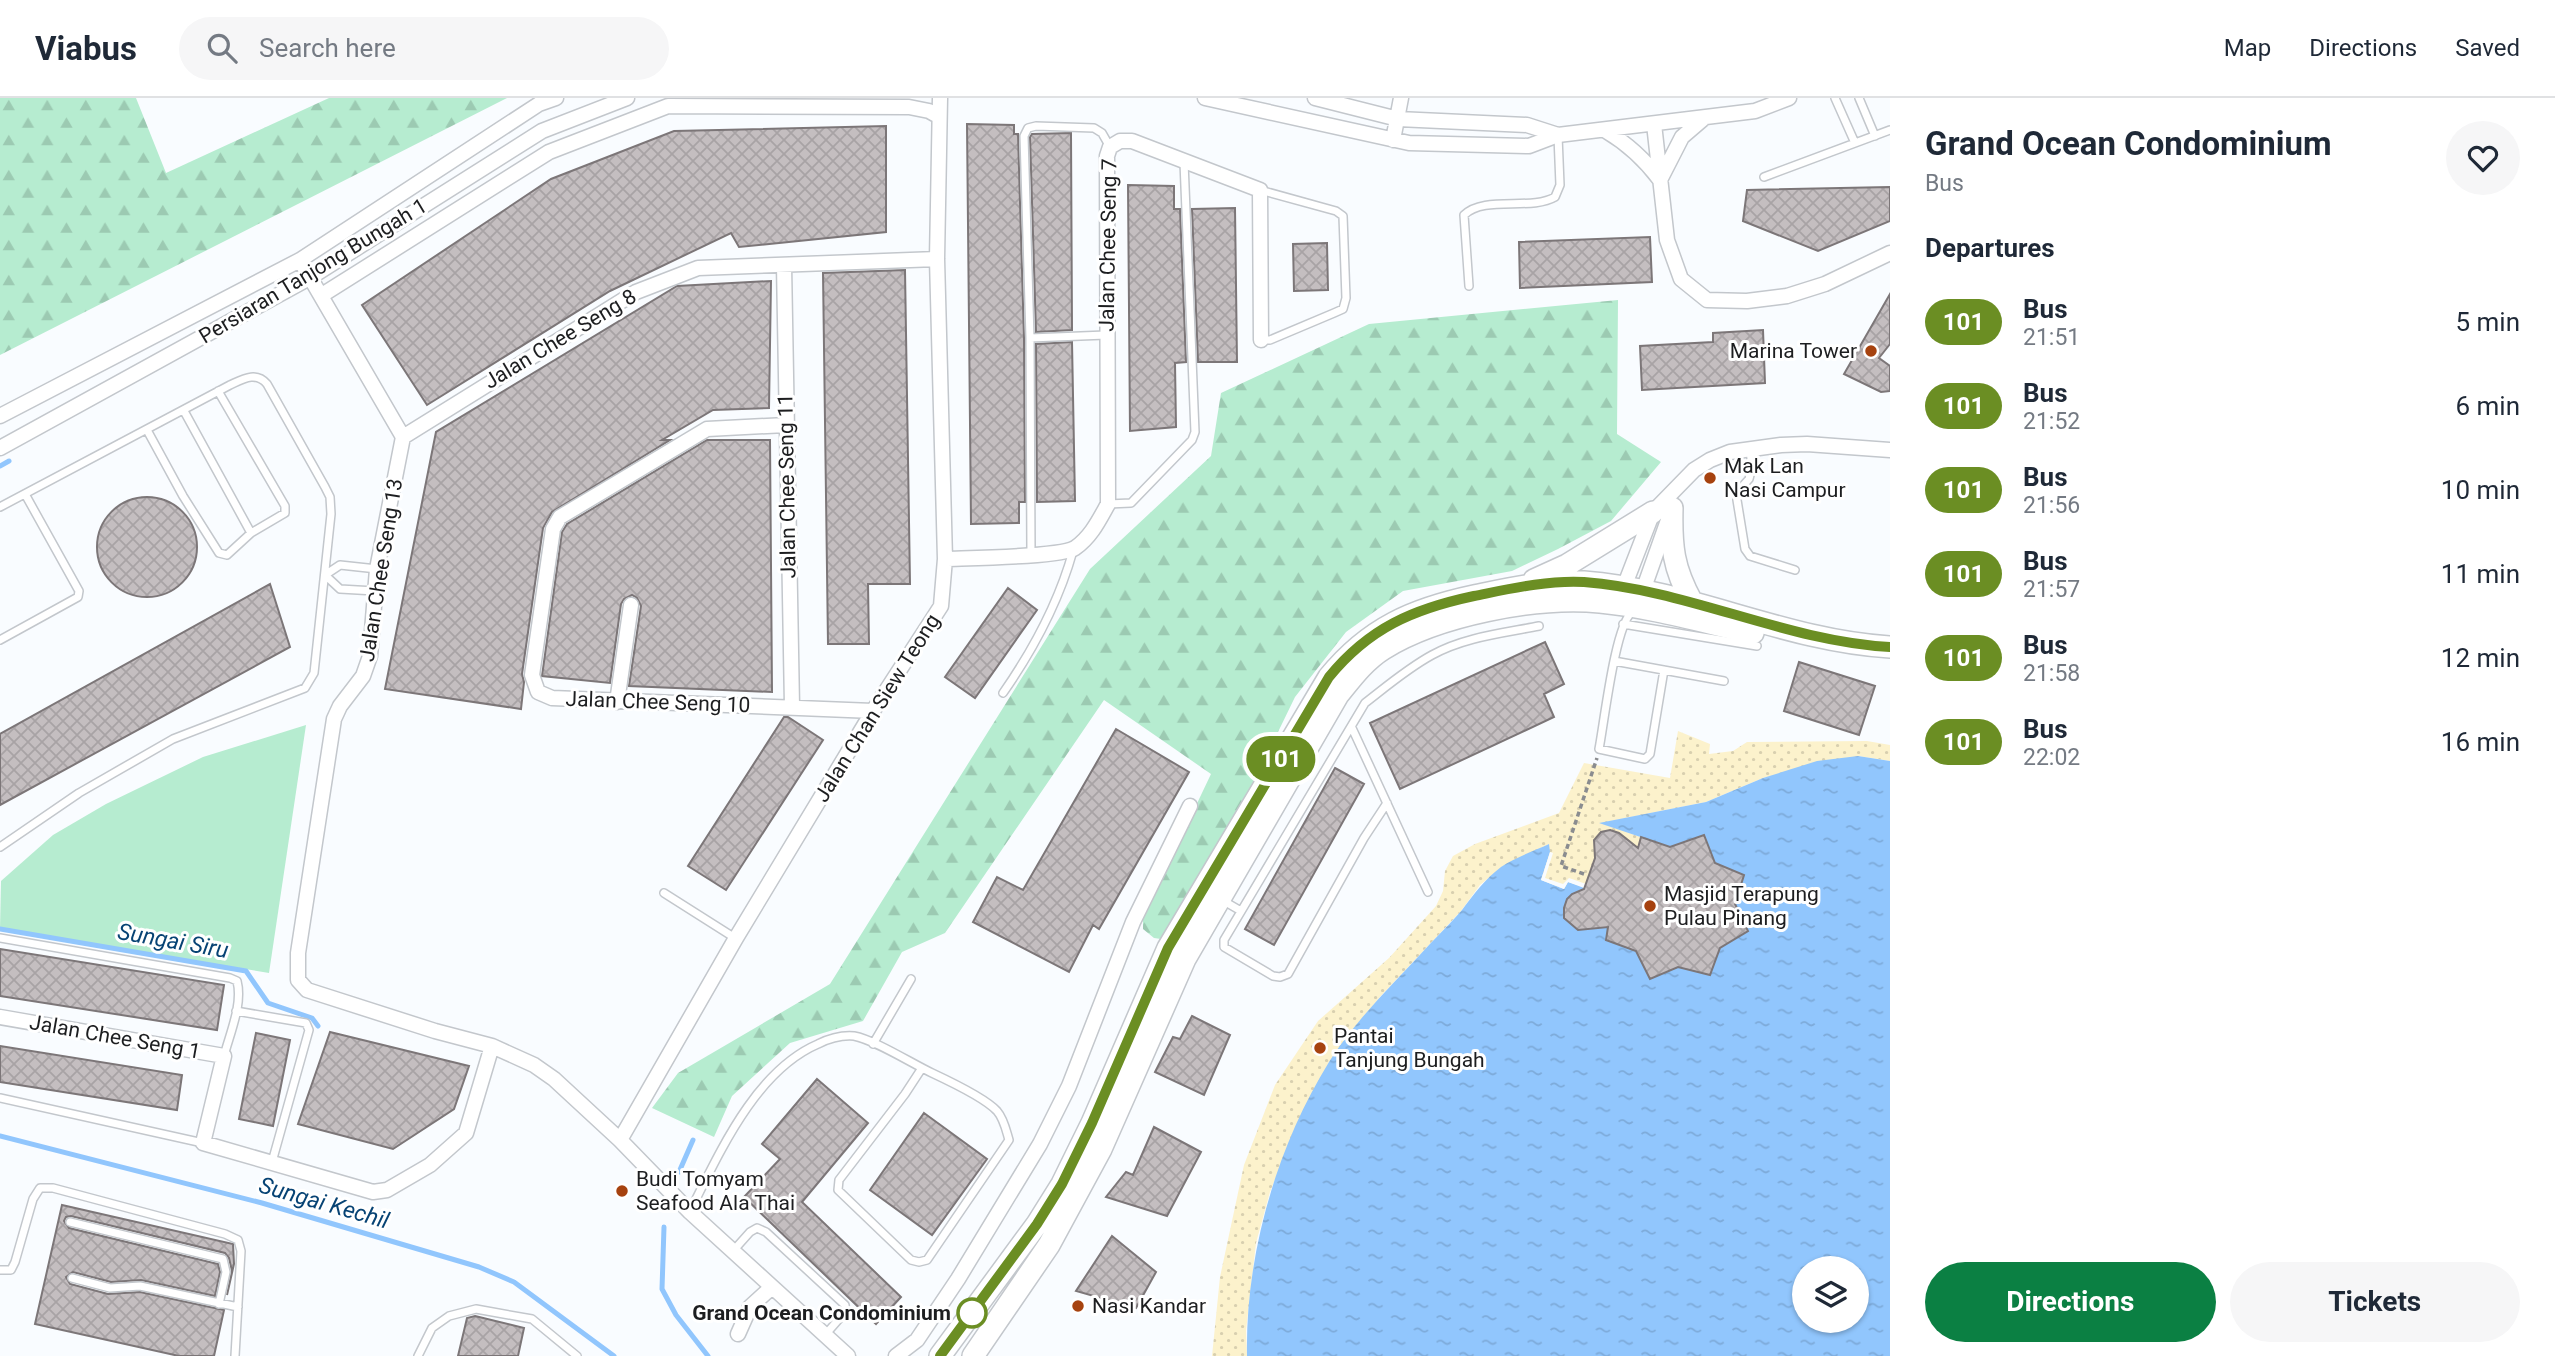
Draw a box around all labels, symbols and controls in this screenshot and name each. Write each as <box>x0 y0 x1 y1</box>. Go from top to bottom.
search box <box>179 17 669 80</box>
text: Viabus <box>35 29 137 68</box>
icon: search <box>203 29 241 67</box>
text: Search here <box>259 33 396 63</box>
text: Map <box>2224 34 2271 62</box>
text: Directions <box>2309 34 2417 62</box>
text: Saved <box>2455 34 2520 62</box>
button: heart <box>2446 121 2520 195</box>
text: Grand Ocean Condominium <box>1925 124 2332 163</box>
street label: Jalan Chee Seng 7 <box>1094 158 1122 332</box>
text: Bus <box>1925 170 1964 197</box>
street label: Persiaran Tanjong Bungah 1 <box>195 193 431 349</box>
text: Departures <box>1925 233 2055 263</box>
street label: Jalan Chee Seng 8 <box>480 284 640 394</box>
text: Bus <box>2023 294 2068 324</box>
text: 5 min <box>2455 307 2520 337</box>
text: 101 <box>1943 308 1984 336</box>
text: 21:51 <box>2023 324 2080 351</box>
place label: Marina Tower <box>1730 339 1857 363</box>
marker: Marina Tower <box>1863 343 1879 359</box>
text: Bus <box>2023 378 2068 408</box>
text: 6 min <box>2455 391 2520 421</box>
text: 101 <box>1943 392 1984 420</box>
street label: Jalan Chee Seng 11 <box>773 393 801 579</box>
text: 21:52 <box>2023 408 2080 435</box>
place label: Mak Lan Nasi Campur <box>1724 454 1846 502</box>
text: Bus <box>2023 462 2068 492</box>
marker: Mak Lan Nasi Campur <box>1702 470 1718 486</box>
text: 10 min <box>2441 475 2520 505</box>
text: 101 <box>1943 476 1984 504</box>
street label: Jalan Chee Seng 13 <box>355 477 407 663</box>
text: 21:56 <box>2023 492 2080 519</box>
text: Bus <box>2023 546 2068 576</box>
text: 11 min <box>2441 559 2520 589</box>
text: 101 <box>1943 560 1984 588</box>
text: 21:57 <box>2023 576 2080 603</box>
street label: Jalan Chan Siew Teong <box>809 610 945 806</box>
text: Bus <box>2023 630 2068 660</box>
text: 12 min <box>2441 643 2520 673</box>
text: 101 <box>1943 644 1984 672</box>
text: 21:58 <box>2023 660 2080 687</box>
street label: Jalan Chee Seng 10 <box>565 687 751 717</box>
text: Bus <box>2023 714 2068 744</box>
text: 16 min <box>2441 727 2520 757</box>
text: 101 <box>1943 728 1984 756</box>
line badge: 101 <box>1241 736 1321 782</box>
text: 22:02 <box>2023 744 2080 771</box>
text: 101 <box>1260 745 1302 773</box>
place label: Masjid Terapung Pulau Pinang <box>1664 882 1819 930</box>
marker: Masjid Terapung Pulau Pinang <box>1642 898 1658 914</box>
water label: Sungai Siru <box>115 918 231 964</box>
street label: Jalan Chee Seng 1 <box>28 1010 202 1064</box>
place label: Pantai Tanjung Bungah <box>1334 1024 1485 1072</box>
marker: Pantai Tanjung Bungah <box>1312 1040 1328 1056</box>
place label: Budi Tomyam Seafood Ala Thai <box>636 1167 795 1215</box>
water label: Sungai Kechil <box>256 1172 393 1235</box>
marker: Budi Tomyam Seafood Ala Thai <box>614 1183 630 1199</box>
map controls <box>1792 1256 1869 1333</box>
button: layers <box>1792 1256 1869 1333</box>
button: Directions <box>1925 1262 2216 1342</box>
button: Tickets <box>2230 1262 2520 1342</box>
place label: Nasi Kandar <box>1092 1294 1206 1318</box>
marker: Grand Ocean Condominium <box>957 1298 987 1328</box>
marker: Nasi Kandar <box>1070 1298 1086 1314</box>
place label: Grand Ocean Condominium <box>692 1301 951 1325</box>

